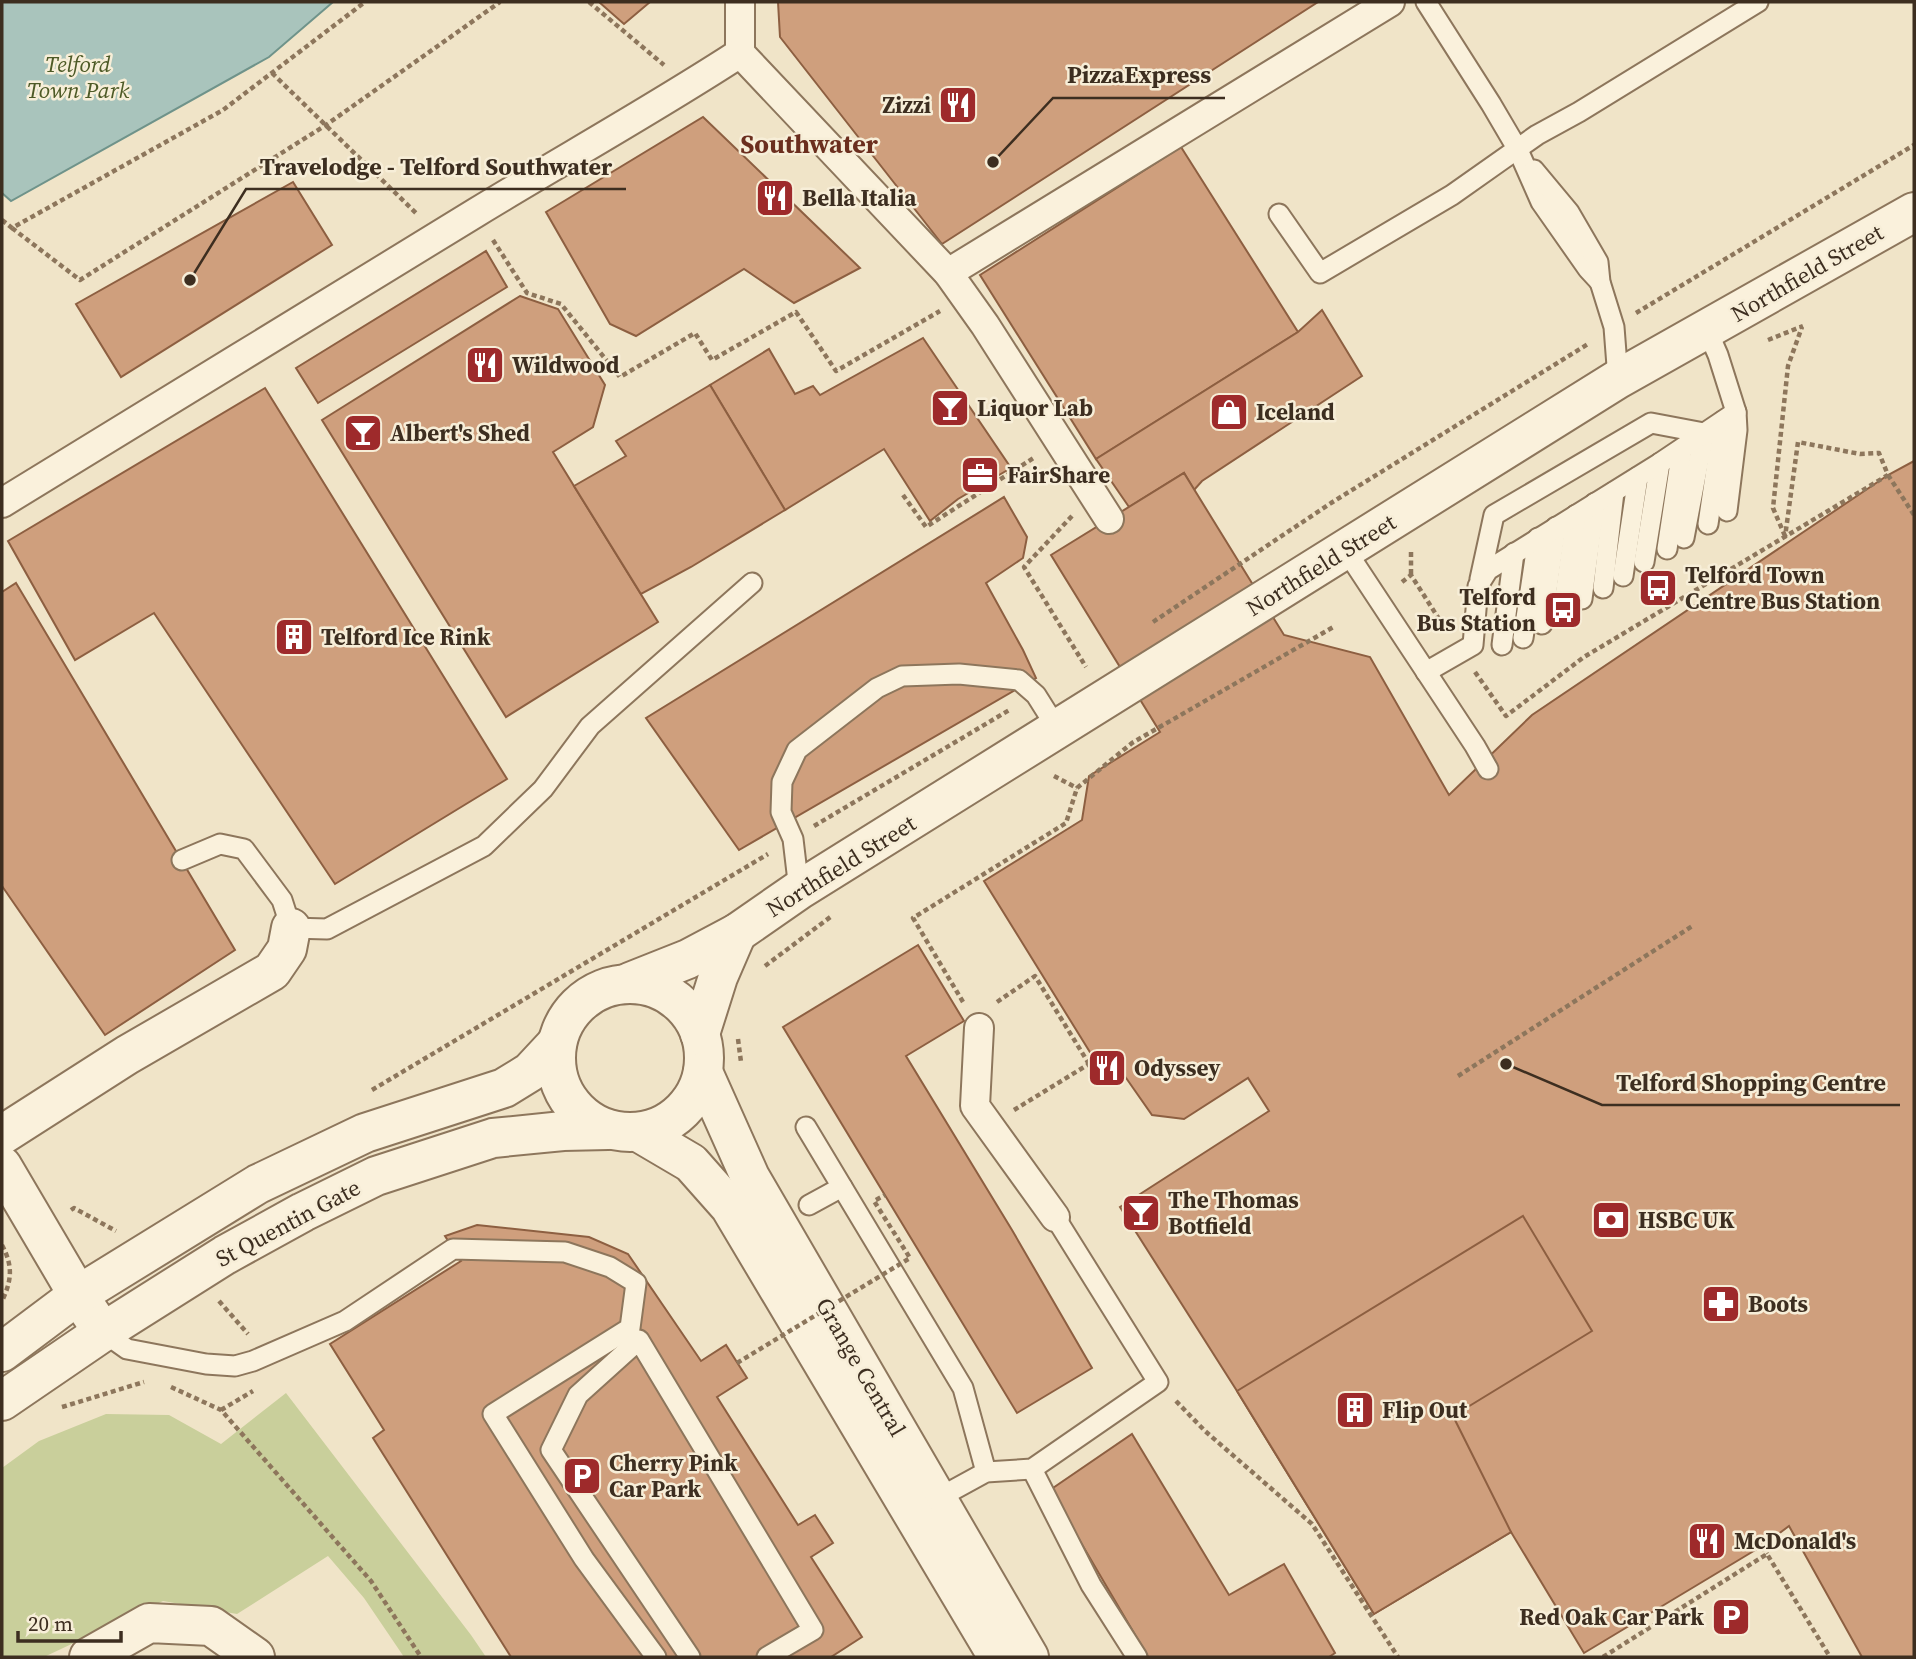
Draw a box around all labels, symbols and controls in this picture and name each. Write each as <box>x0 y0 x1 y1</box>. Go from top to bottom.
park label: Telford Town Park <box>27 48 129 106</box>
callout: PizzaExpress <box>1053 53 1225 98</box>
text: PizzaExpress <box>1067 58 1211 91</box>
restaurant icon: Zizzi <box>937 84 979 126</box>
place label: Zizzi <box>882 89 931 121</box>
district label: Southwater <box>740 126 879 162</box>
callout: Travelodge - Telford Southwater <box>246 144 626 189</box>
text: Travelodge - Telford Southwater <box>260 150 613 183</box>
restaurant icon: Bella Italia <box>754 177 796 219</box>
place label: Bella Italia <box>802 182 917 214</box>
street label: Northfield Street <box>1725 216 1889 330</box>
restaurant icon: Wildwood <box>464 344 506 386</box>
place label: Wildwood <box>512 349 620 381</box>
bar icon: Liquor Lab <box>929 387 971 429</box>
shop icon: Iceland <box>1208 391 1250 433</box>
place label: Liquor Lab <box>977 392 1093 424</box>
place label: Iceland <box>1256 396 1335 428</box>
bar icon: Albert's Shed <box>342 412 384 454</box>
place label: Albert's Shed <box>390 417 530 449</box>
office icon: FairShare <box>959 454 1001 496</box>
place label: FairShare <box>1007 459 1110 491</box>
street label: Northfield Street <box>1240 506 1402 624</box>
place label: Telford Town Centre Bus Station <box>1685 559 1880 617</box>
bus stop icon: Telford Town Centre Bus Station <box>1637 567 1679 609</box>
place label: Telford Bus Station <box>1417 581 1536 639</box>
bus stop icon: Telford Bus Station <box>1542 589 1584 631</box>
building icon: Telford Ice Rink <box>273 616 315 658</box>
place label: Telford Ice Rink <box>321 621 491 653</box>
street label: Northfield Street <box>760 807 922 925</box>
restaurant icon: Odyssey <box>1086 1047 1128 1089</box>
place label: Odyssey <box>1134 1052 1221 1084</box>
callout: Telford Shopping Centre <box>1602 1060 1900 1105</box>
text: Telford Shopping Centre <box>1616 1066 1886 1099</box>
street label: St Quentin Gate <box>210 1171 366 1275</box>
place label: The Thomas Botfield <box>1168 1184 1299 1242</box>
bar icon: The Thomas Botfield <box>1120 1192 1162 1234</box>
bank icon: HSBC UK <box>1590 1199 1632 1241</box>
place label: HSBC UK <box>1638 1204 1735 1236</box>
pharmacy icon: Boots <box>1700 1283 1742 1325</box>
place label: Boots <box>1748 1288 1808 1320</box>
street label: Grange Central <box>808 1292 914 1442</box>
building icon: Flip Out <box>1334 1389 1376 1431</box>
place label: Flip Out <box>1382 1394 1468 1426</box>
place label: Cherry Pink Car Park <box>609 1447 738 1505</box>
parking icon: Cherry Pink Car Park <box>561 1455 603 1497</box>
restaurant icon: McDonald's <box>1686 1520 1728 1562</box>
place label: McDonald's <box>1734 1525 1856 1557</box>
parking icon: Red Oak Car Park <box>1710 1596 1752 1638</box>
scale bar <box>18 1600 121 1644</box>
place label: Red Oak Car Park <box>1519 1601 1704 1633</box>
text: 20 m <box>28 1609 73 1638</box>

